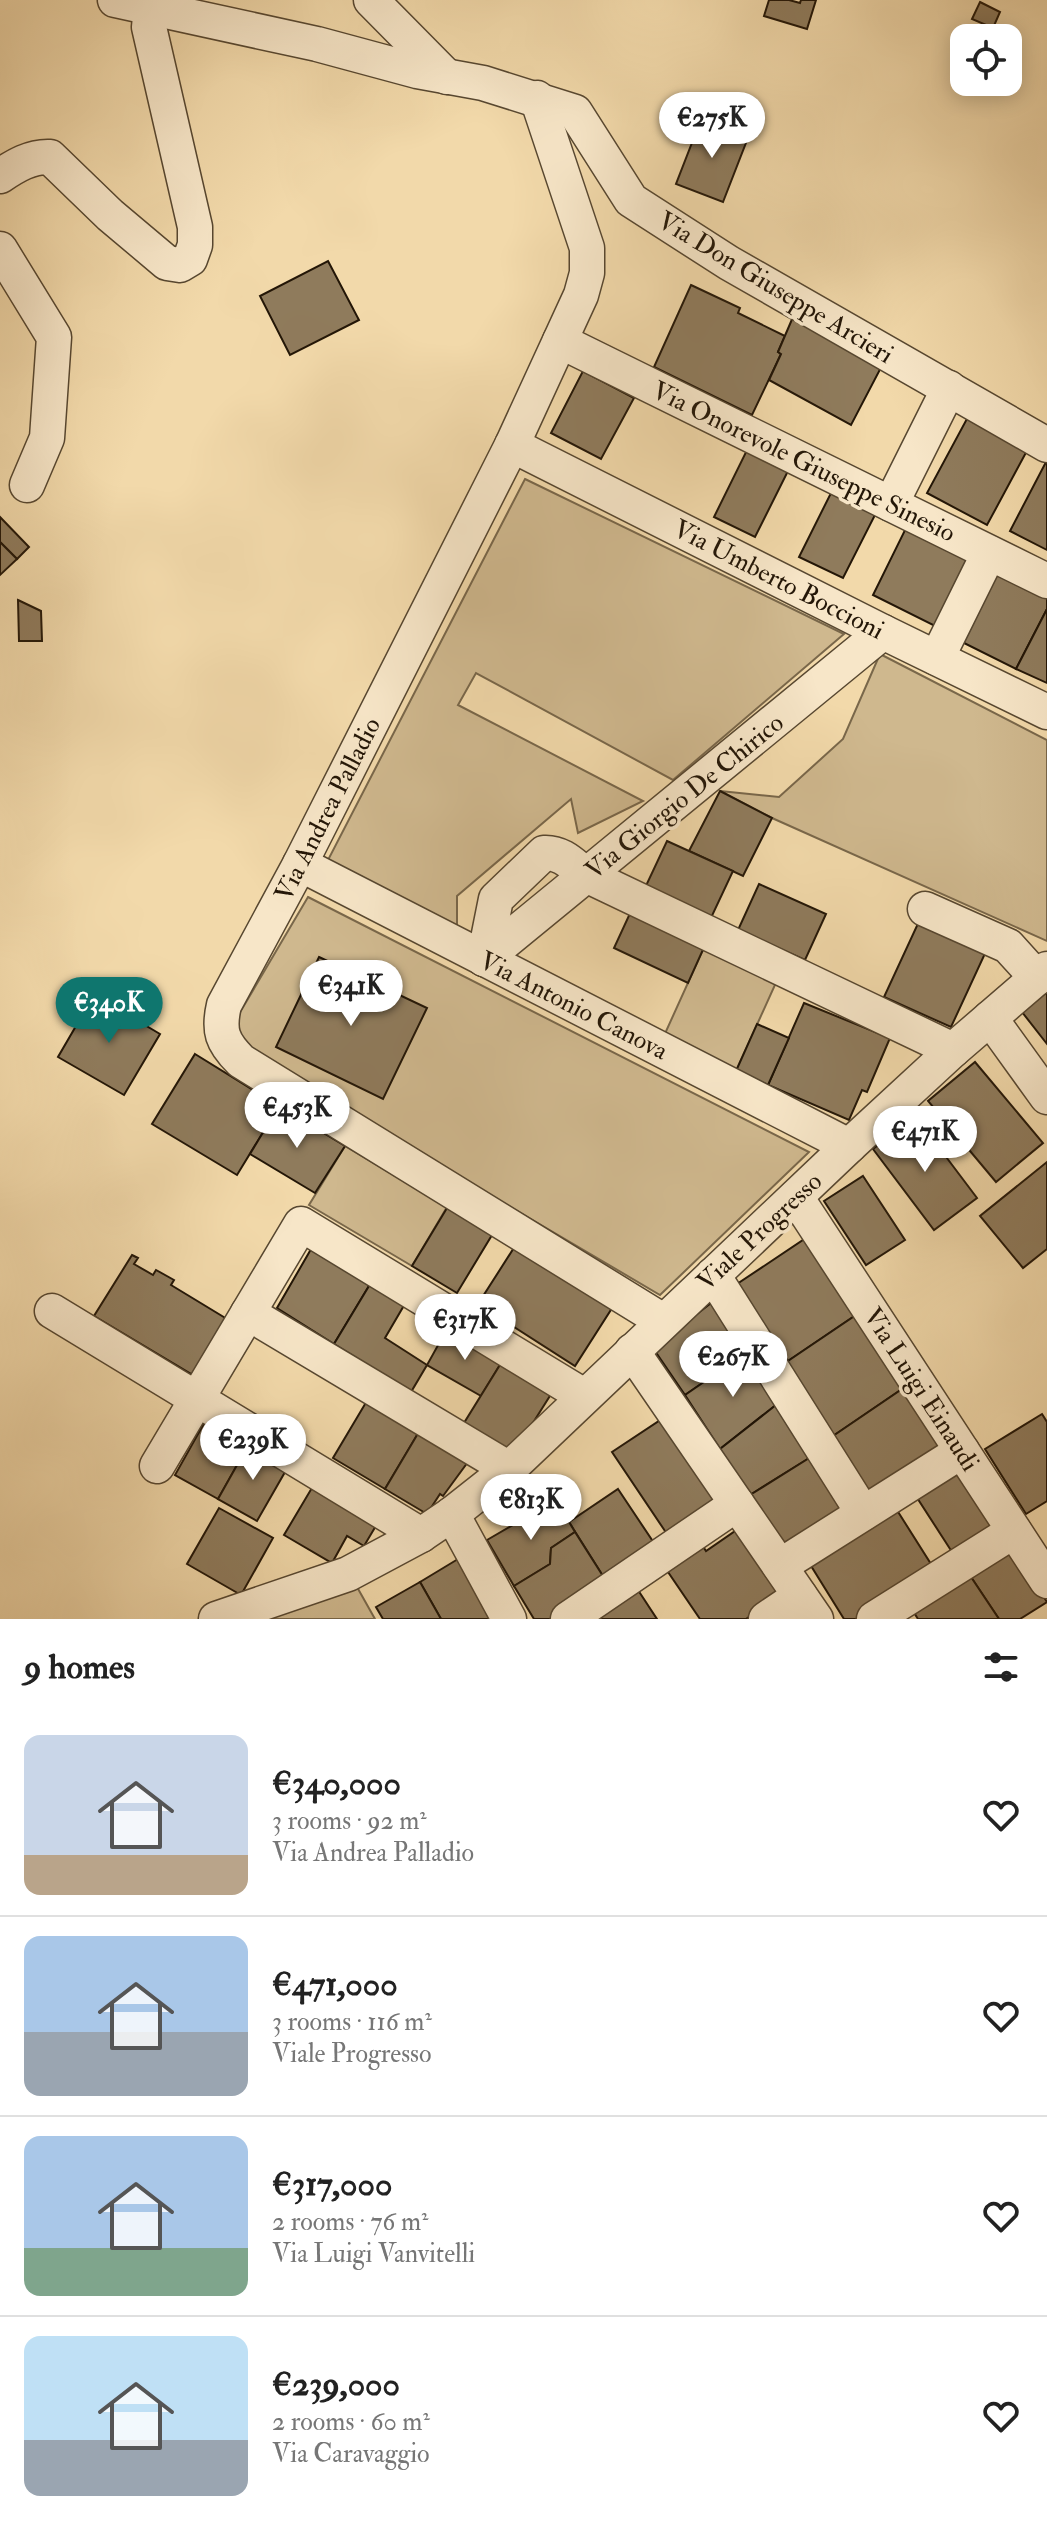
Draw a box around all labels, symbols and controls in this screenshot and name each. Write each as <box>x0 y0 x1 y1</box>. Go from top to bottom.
map controls <box>950 24 1022 96</box>
button: locate <box>950 24 1022 96</box>
pin: €275K <box>656 92 768 160</box>
text: €275K <box>677 102 747 134</box>
street label: Via Don Giuseppe Arcieri <box>651 205 899 372</box>
street label: Via Onorevole Giuseppe Sinesio <box>646 374 960 550</box>
street label: Via Umberto Boccioni <box>668 513 889 647</box>
street label: Via Giorgio De Chirico <box>579 707 790 887</box>
street label: Via Andrea Palladio <box>268 712 388 907</box>
street label: Via Antonio Canova <box>474 945 673 1067</box>
pin: €341K <box>295 960 407 1028</box>
text: €341K <box>318 970 384 1002</box>
pin: €340K <box>53 977 165 1045</box>
text: €340K <box>74 987 144 1019</box>
pin: €453K <box>241 1082 353 1150</box>
text: €453K <box>263 1092 331 1124</box>
pin: €471K <box>869 1106 981 1174</box>
text: €471K <box>891 1116 959 1148</box>
street label: Viale Progresso <box>690 1166 829 1298</box>
pin: €317K <box>409 1294 521 1362</box>
street label: Via Luigi Einaudi <box>856 1302 986 1477</box>
text: €317K <box>433 1304 497 1336</box>
pin: €267K <box>677 1331 789 1399</box>
text: €267K <box>697 1341 769 1373</box>
pin: €239K <box>197 1414 309 1482</box>
text: €239K <box>218 1424 288 1456</box>
pin: €813K <box>475 1474 587 1542</box>
text: €813K <box>499 1484 563 1516</box>
icon: filters <box>979 1645 1023 1689</box>
text: 9 homes <box>24 1646 135 1689</box>
text: €340,000 <box>272 1762 401 1805</box>
icon: home <box>88 1767 184 1863</box>
icon: heart <box>979 1793 1023 1837</box>
text: 3 rooms · 92 m² <box>272 1805 427 1837</box>
text: Via Andrea Palladio <box>272 1837 474 1869</box>
text: €471,000 <box>272 1963 398 2006</box>
icon: home <box>88 1968 184 2064</box>
icon: heart <box>979 1994 1023 2038</box>
text: 3 rooms · 116 m² <box>272 2006 432 2038</box>
text: Viale Progresso <box>272 2038 432 2070</box>
text: €317,000 <box>272 2163 392 2206</box>
icon: home <box>88 2168 184 2264</box>
icon: heart <box>979 2194 1023 2238</box>
text: 2 rooms · 76 m² <box>272 2206 428 2238</box>
text: Via Luigi Vanvitelli <box>272 2238 475 2270</box>
text: €239,000 <box>272 2363 400 2406</box>
icon: home <box>88 2368 184 2464</box>
icon: heart <box>979 2394 1023 2438</box>
text: 2 rooms · 60 m² <box>272 2406 430 2438</box>
text: Via Caravaggio <box>272 2438 430 2470</box>

